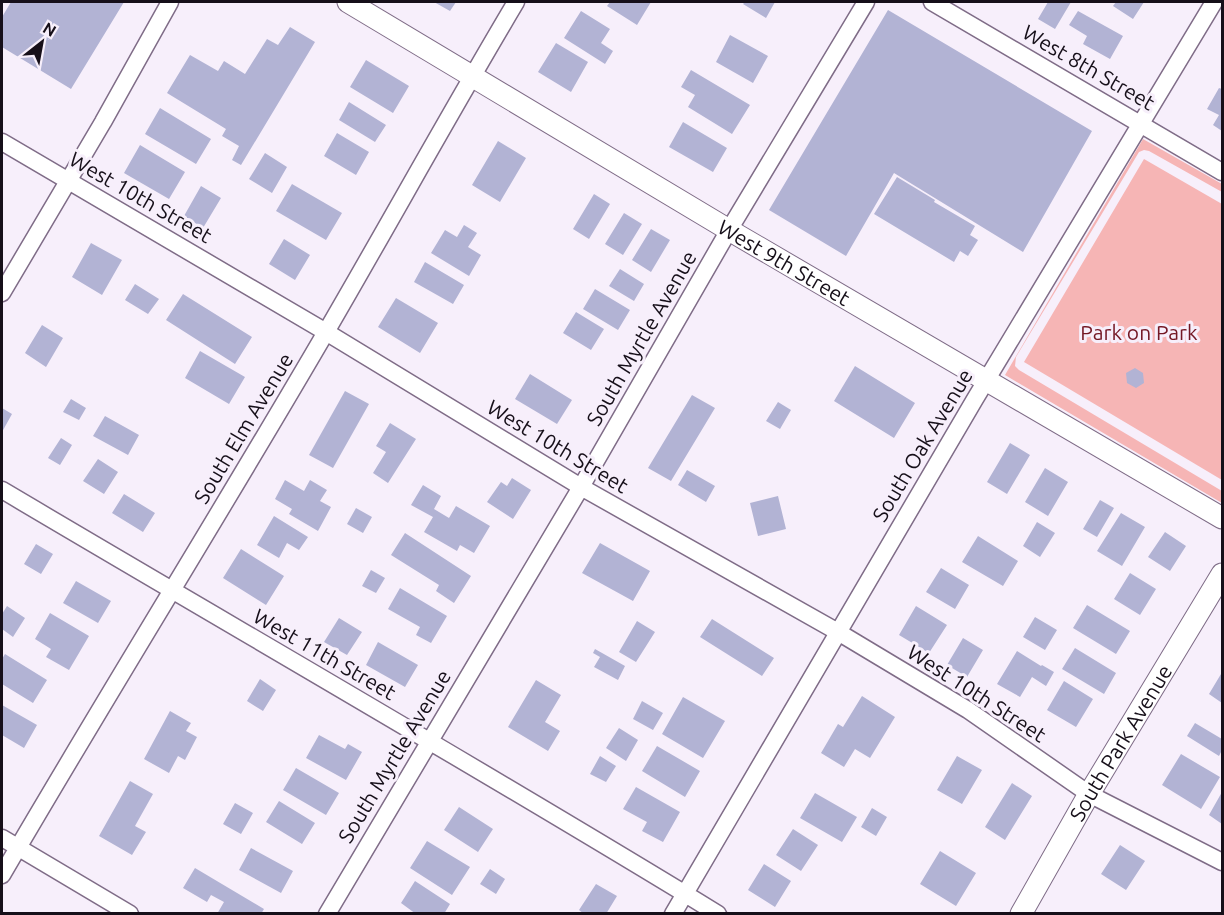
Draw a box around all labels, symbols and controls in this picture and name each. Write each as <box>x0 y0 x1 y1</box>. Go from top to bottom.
north arrow <box>12 12 72 72</box>
text: N <box>40 18 59 40</box>
street label: West 8th Street <box>1019 20 1159 114</box>
street label: West 10th Street <box>66 147 216 247</box>
street label: West 9th Street <box>714 214 854 310</box>
street label: South Myrtle Avenue <box>581 246 701 430</box>
park label: Park on Park <box>1080 320 1198 344</box>
street label: South Elm Avenue <box>189 348 297 508</box>
street label: South Oak Avenue <box>867 364 977 526</box>
street label: West 10th Street <box>483 394 633 498</box>
street label: West 11th Street <box>250 604 400 704</box>
street label: West 10th Street <box>903 639 1051 747</box>
street label: South Park Avenue <box>1064 660 1176 825</box>
street label: South Myrtle Avenue <box>333 665 455 847</box>

